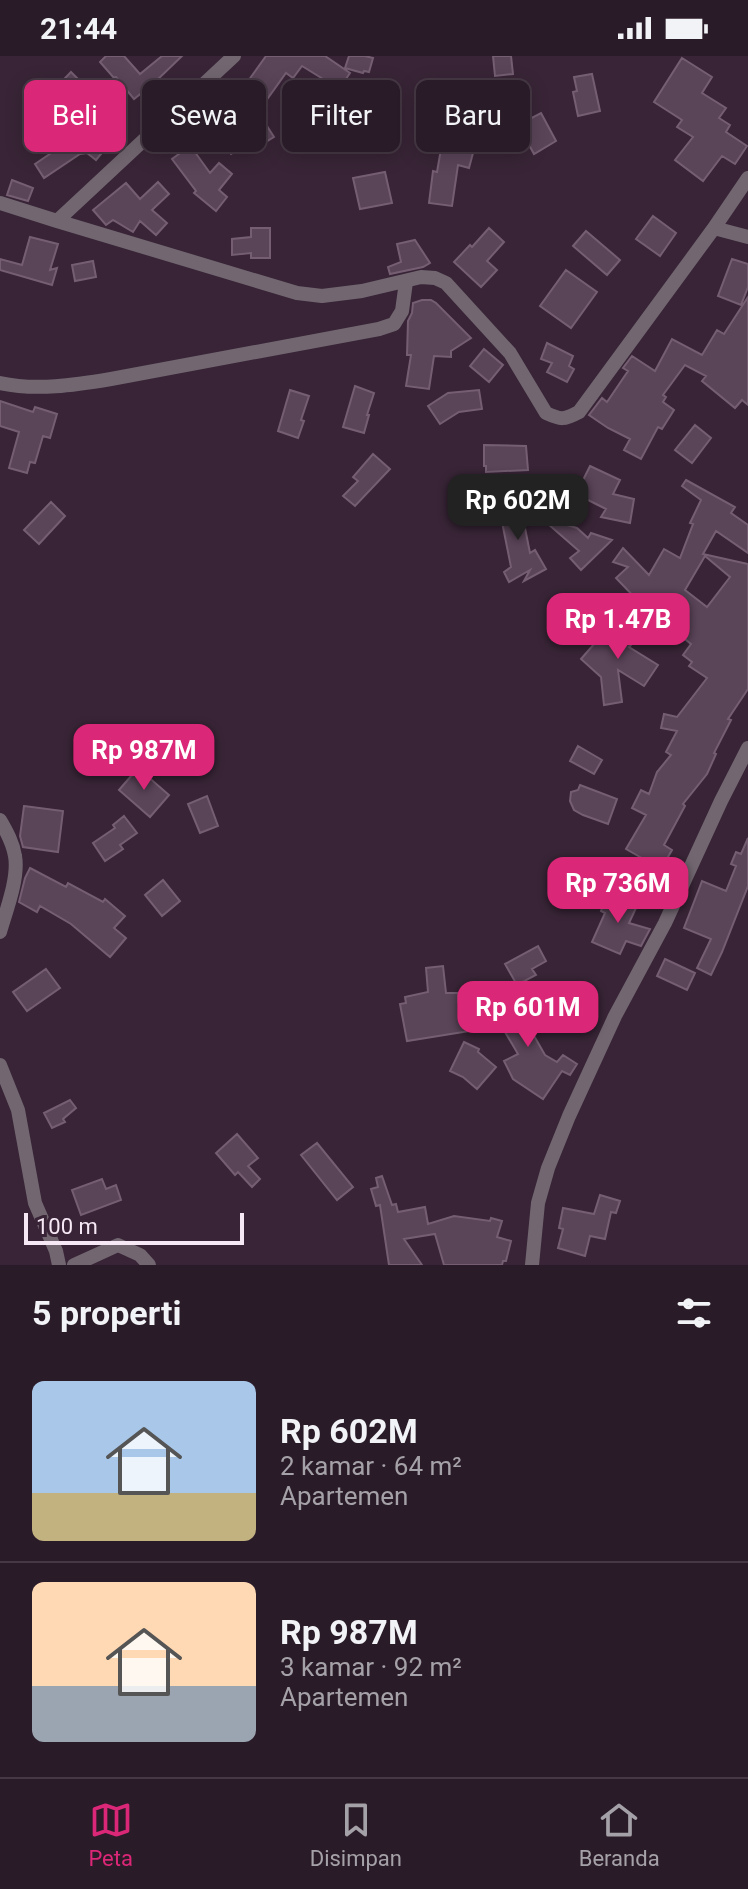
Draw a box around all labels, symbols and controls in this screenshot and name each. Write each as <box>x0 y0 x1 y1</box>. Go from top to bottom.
text: 21:44 <box>40 11 117 46</box>
chip: Beli <box>24 80 126 152</box>
chip: Sewa <box>142 80 266 152</box>
chip: Filter <box>282 80 400 152</box>
chip: Baru <box>416 80 530 152</box>
pin: Rp 602M <box>444 474 592 542</box>
text: Rp 602M <box>465 485 571 515</box>
pin: Rp 1.47B <box>535 593 701 661</box>
text: Rp 1.47B <box>565 604 671 634</box>
pin: Rp 987M <box>70 724 218 792</box>
text: Rp 987M <box>91 735 197 765</box>
pin: Rp 736M <box>544 857 692 925</box>
text: Rp 736M <box>565 868 671 898</box>
pin: Rp 601M <box>454 981 602 1049</box>
text: Rp 601M <box>475 992 581 1022</box>
scale bar <box>24 1209 244 1245</box>
text: 100 m <box>36 1214 98 1239</box>
icon: filters <box>672 1291 716 1335</box>
text: 5 properti <box>32 1293 181 1333</box>
text: Rp 602M <box>280 1411 418 1451</box>
icon: home <box>96 1413 192 1509</box>
text: 2 kamar · 64 m² <box>280 1451 462 1481</box>
text: Apartemen <box>280 1481 408 1511</box>
text: Rp 987M <box>280 1612 418 1652</box>
icon: home <box>96 1614 192 1710</box>
text: 3 kamar · 92 m² <box>280 1652 462 1682</box>
text: Apartemen <box>280 1682 408 1712</box>
tab: Peta <box>88 1798 133 1871</box>
tab: Disimpan <box>310 1798 402 1871</box>
tab: Beranda <box>579 1798 660 1871</box>

